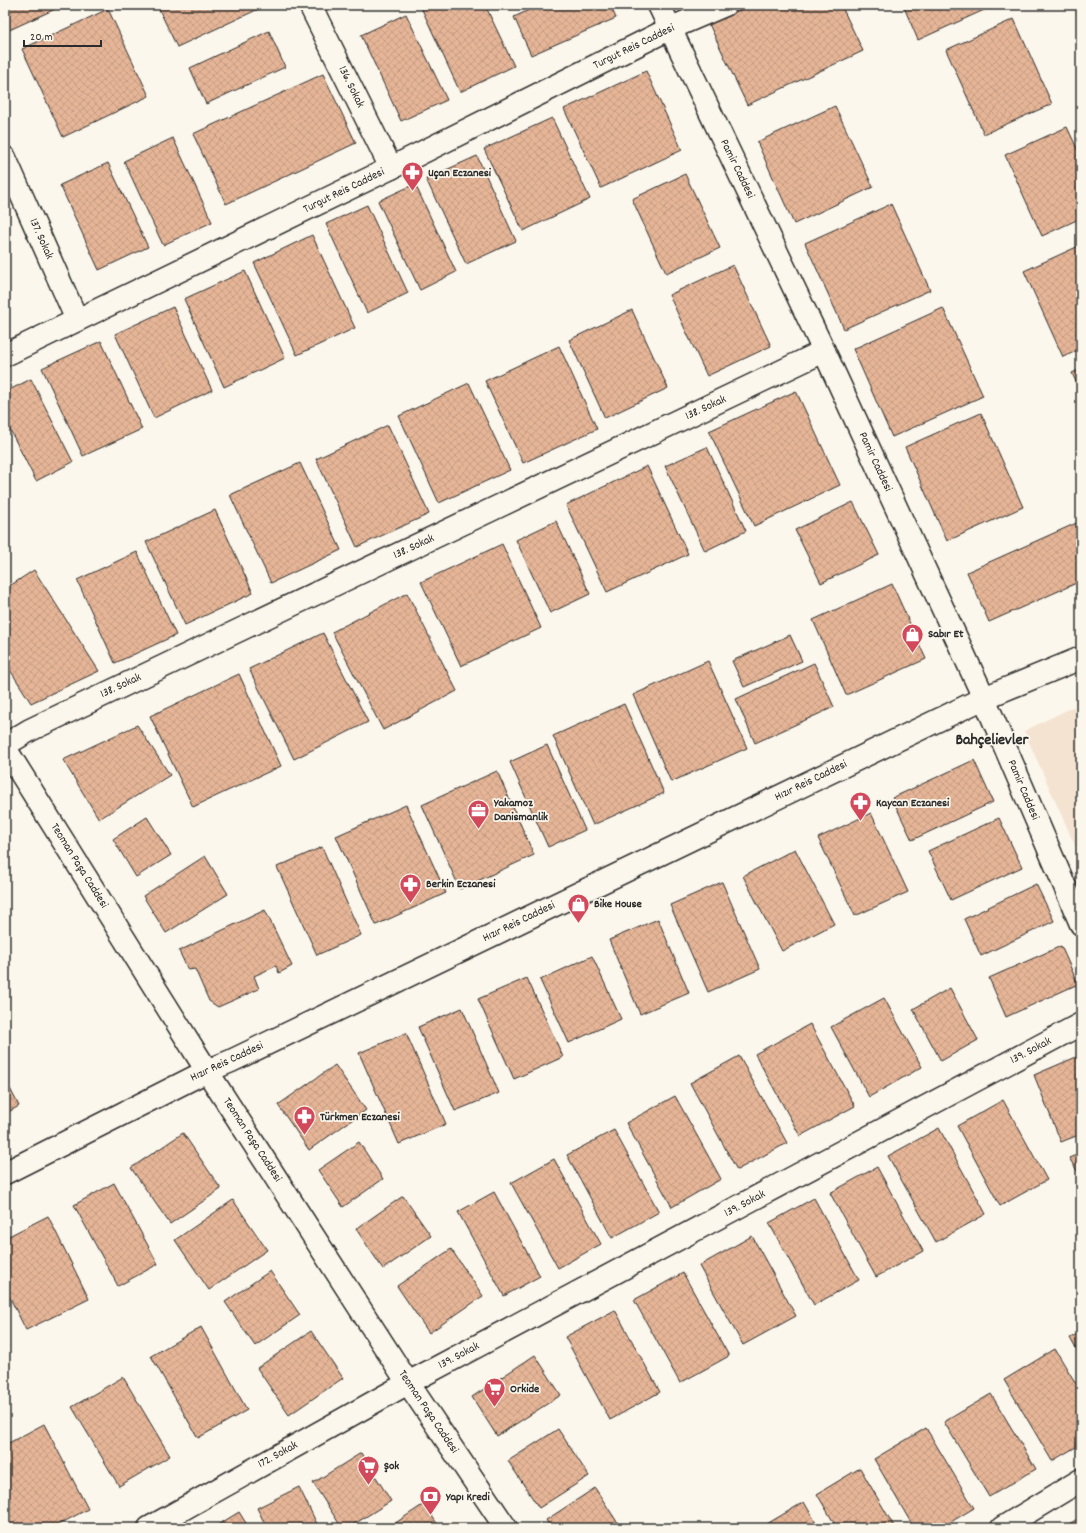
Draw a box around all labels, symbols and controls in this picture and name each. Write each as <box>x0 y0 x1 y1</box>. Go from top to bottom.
street label: Turgut Reis Caddesi <box>591 20 677 74</box>
scale bar <box>24 22 101 48</box>
text: 20 m <box>30 29 53 46</box>
street label: 136. Sokak <box>334 63 368 111</box>
street label: Pamir Caddesi <box>715 136 759 202</box>
pharmacy icon: Uçan Eczanesi <box>399 160 425 193</box>
street label: Turgut Reis Caddesi <box>301 164 387 218</box>
place label: Uçan Eczanesi <box>428 165 492 182</box>
street label: 137. Sokak <box>24 216 58 262</box>
street label: 138. Sokak <box>683 391 729 425</box>
street label: Pamir Caddesi <box>854 429 896 495</box>
street label: 138. Sokak <box>391 530 437 564</box>
shop icon: Sabır Et <box>899 621 925 654</box>
place label: Sabır Et <box>928 626 964 643</box>
street label: 138. Sokak <box>98 669 144 703</box>
district label: Bahçelievler <box>955 729 1030 752</box>
street label: Hızır Reis Caddesi <box>772 756 850 806</box>
street label: Pamir Caddesi <box>1003 757 1043 823</box>
pharmacy icon: Kaycan Eczanesi <box>848 790 874 823</box>
place label: Yakamoz Danismanlik <box>493 795 548 826</box>
place label: Kaycan Eczanesi <box>876 795 950 812</box>
office icon: Yakamoz Danismanlik <box>465 797 491 830</box>
street label: Teoman Paşa Caddesi <box>46 820 112 912</box>
pharmacy icon: Berkin Eczanesi <box>398 871 424 904</box>
place label: Berkin Eczanesi <box>426 876 496 893</box>
shop icon: Bike House <box>565 891 591 924</box>
place label: Bike House <box>594 896 643 913</box>
street label: Hızır Reis Caddesi <box>480 897 558 947</box>
street label: 139. Sokak <box>1007 1033 1055 1069</box>
street label: Hızır Reis Caddesi <box>188 1038 266 1086</box>
street label: Teoman Paşa Caddesi <box>218 1094 286 1186</box>
pharmacy icon: Türkmen Eczanesi <box>291 1104 317 1137</box>
place label: Türkmen Eczanesi <box>320 1109 400 1126</box>
street label: 139. Sokak <box>721 1186 769 1222</box>
street label: 139. Sokak <box>435 1338 483 1374</box>
street label: Teoman Paşa Caddesi <box>394 1367 462 1457</box>
supermarket icon: Orkide <box>482 1376 508 1409</box>
place label: Orkide <box>510 1381 540 1398</box>
street label: 172. Sokak <box>255 1437 301 1473</box>
supermarket icon: Şok <box>356 1453 382 1486</box>
place label: Şok <box>384 1458 399 1475</box>
bank icon: Yapı Kredi <box>417 1484 443 1517</box>
place label: Yapı Kredi <box>445 1489 490 1506</box>

